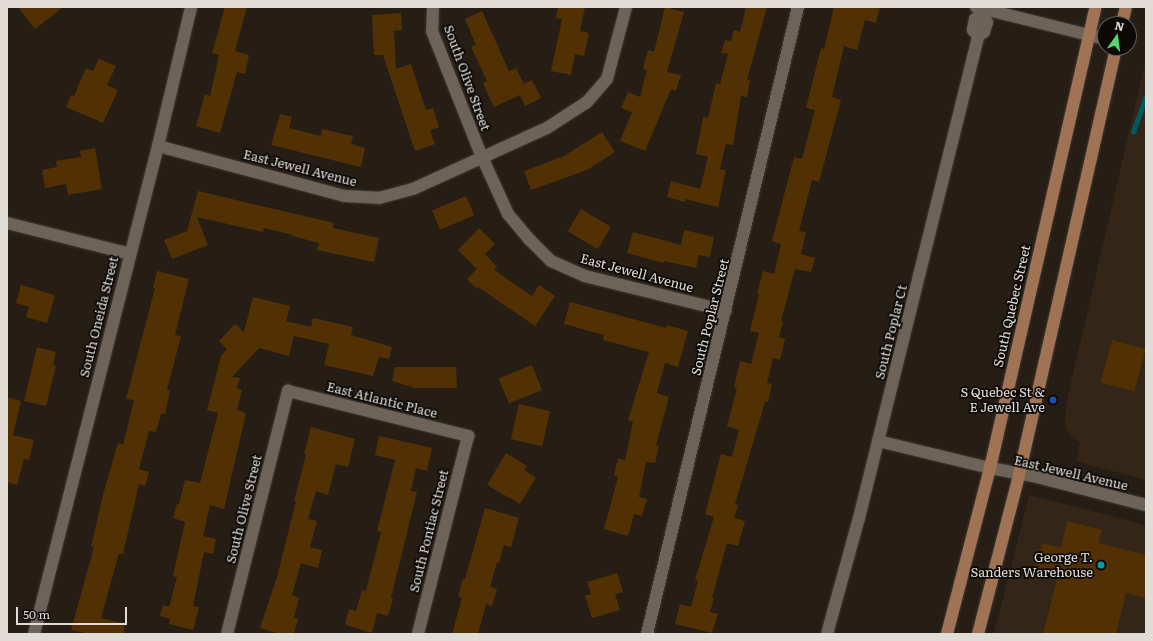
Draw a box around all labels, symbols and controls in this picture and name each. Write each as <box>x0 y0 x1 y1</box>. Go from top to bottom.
north arrow <box>1097 16 1137 56</box>
text: N <box>1113 16 1126 34</box>
street label: South Olive Street <box>441 23 493 133</box>
street label: East Jewell Avenue <box>242 146 358 190</box>
street label: South Quebec Street <box>990 243 1034 369</box>
street label: East Jewell Avenue <box>579 250 695 296</box>
street label: South Oneida Street <box>76 255 122 379</box>
street label: South Poplar Street <box>688 257 732 377</box>
street label: South Poplar Ct <box>872 283 910 381</box>
street label: East Atlantic Place <box>325 379 439 421</box>
place label: S Quebec St & E Jewell Ave <box>960 385 1045 416</box>
marker: S Quebec St & E Jewell Ave <box>1048 395 1058 405</box>
street label: East Jewell Avenue <box>1012 452 1130 494</box>
street label: South Olive Street <box>223 453 265 565</box>
street label: South Pontiac Street <box>406 468 452 594</box>
place label: George T. Sanders Warehouse <box>970 550 1093 581</box>
marker: George T. Sanders Warehouse <box>1096 560 1106 570</box>
scale bar <box>18 599 129 625</box>
text: 50 m <box>23 605 50 623</box>

